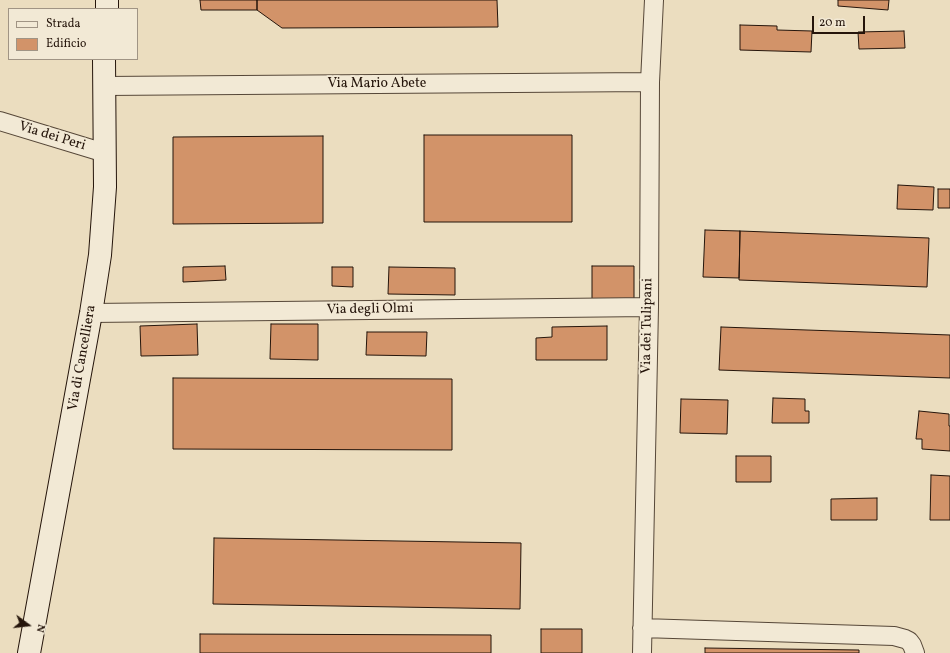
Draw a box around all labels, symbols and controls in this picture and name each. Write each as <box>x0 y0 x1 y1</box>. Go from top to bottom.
legend <box>8 8 138 60</box>
scale bar <box>814 8 867 34</box>
text: 20 m <box>819 15 846 31</box>
text: Strada <box>46 16 81 32</box>
text: Edificio <box>46 36 86 52</box>
street label: Via Mario Abete <box>328 76 426 92</box>
street label: Via dei Peri <box>17 119 87 155</box>
street label: Via dei Tulipani <box>639 278 657 374</box>
street label: Via degli Olmi <box>326 301 414 319</box>
street label: Via di Cancelliera <box>65 304 101 412</box>
north arrow <box>8 605 48 645</box>
text: N <box>32 622 48 634</box>

